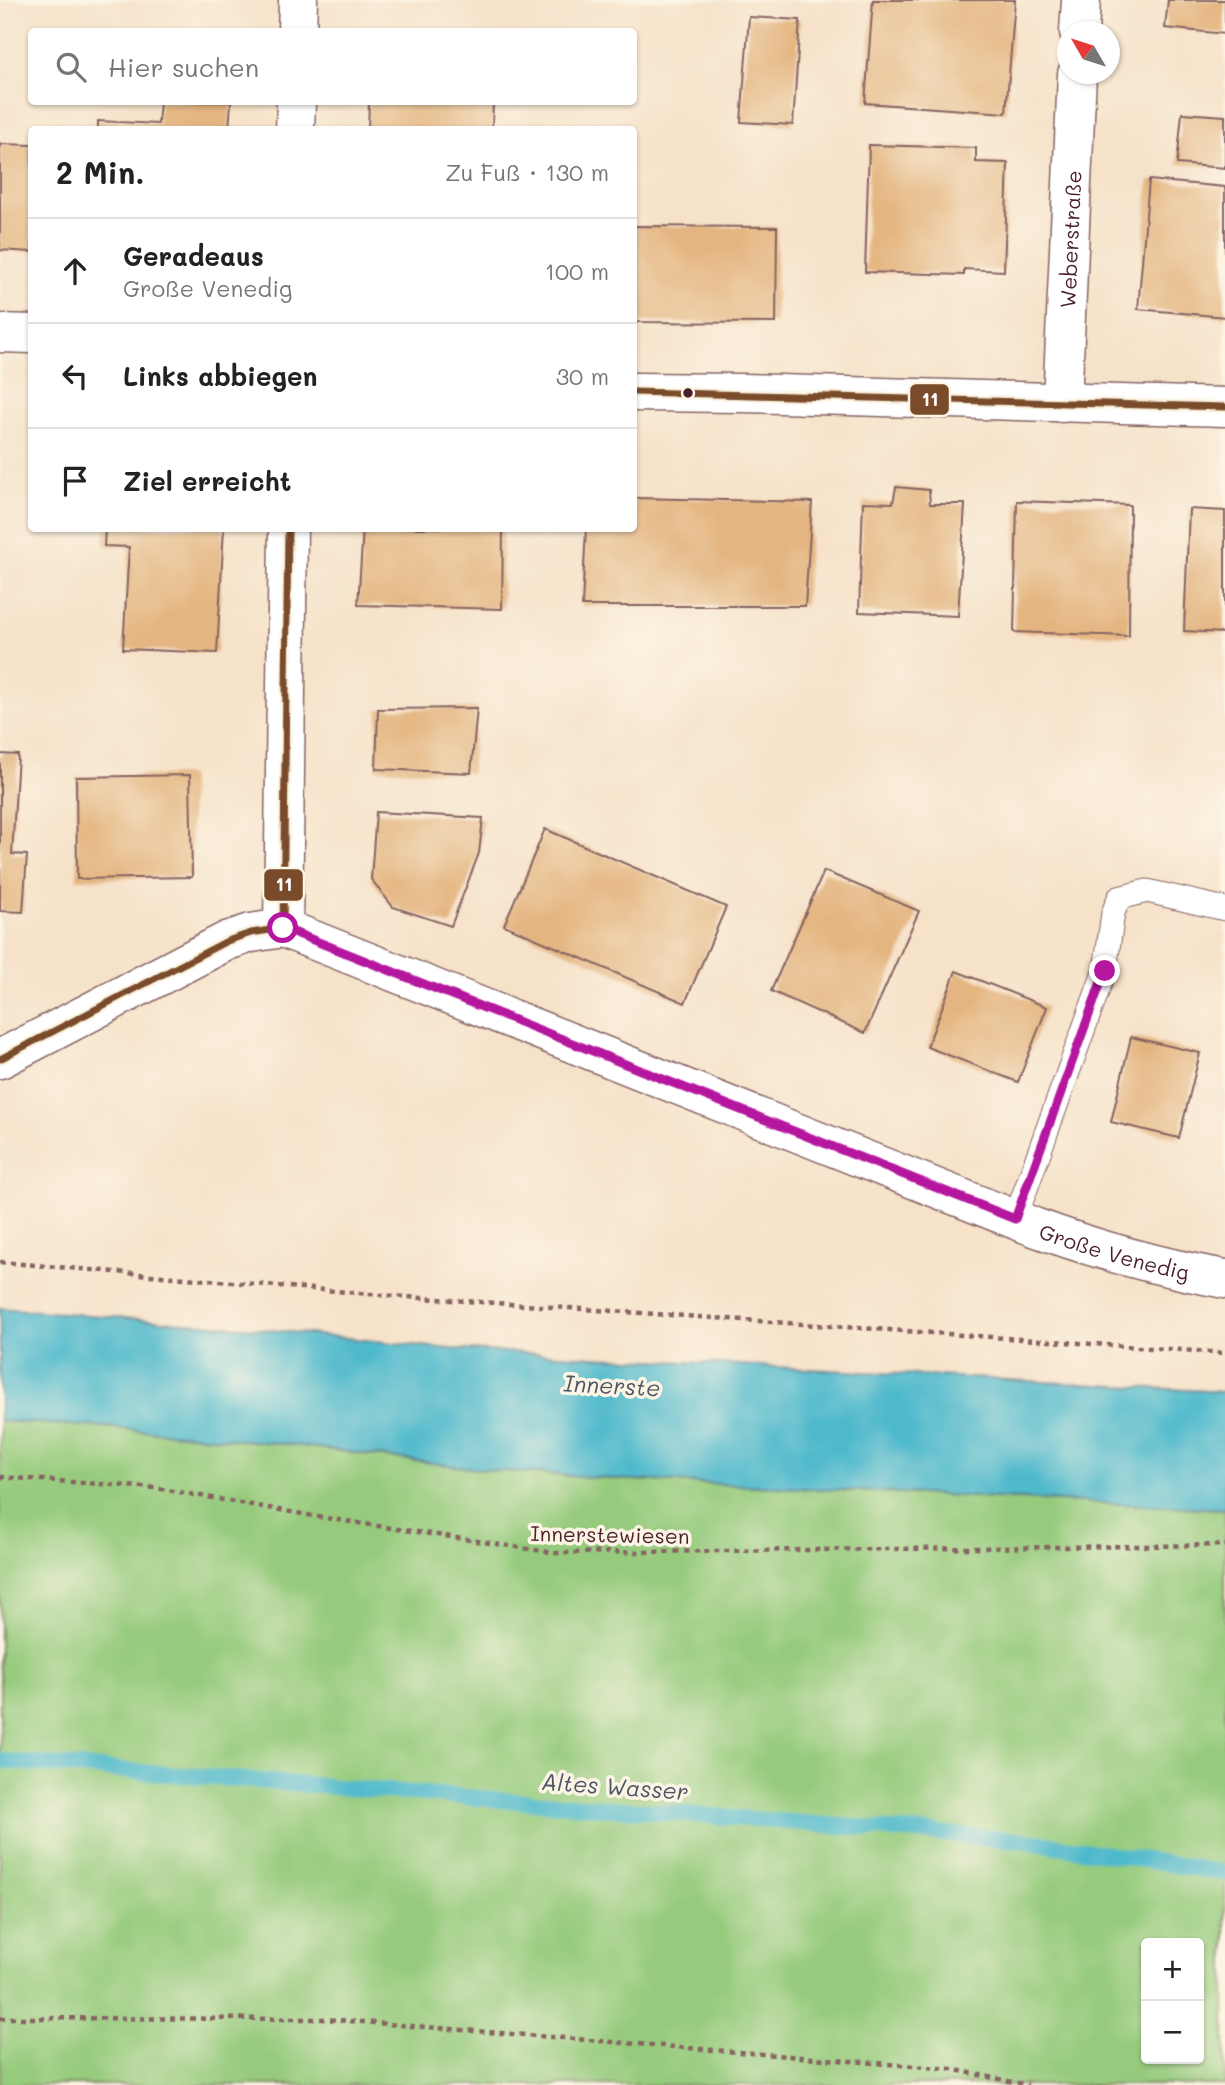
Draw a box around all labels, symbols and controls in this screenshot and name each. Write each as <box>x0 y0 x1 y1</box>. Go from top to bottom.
north arrow <box>1057 21 1120 84</box>
search box <box>28 28 637 105</box>
icon: search <box>52 48 90 86</box>
text: Hier suchen <box>108 50 259 84</box>
text: 2 Min. <box>56 152 144 192</box>
text: Zu Fuß · 130 m <box>445 157 609 187</box>
street label: Weberstraße <box>1053 170 1086 309</box>
text: Geradeaus <box>123 239 264 273</box>
icon: ahead <box>56 252 94 290</box>
text: 100 m <box>545 256 609 286</box>
text: Große Venedig <box>123 273 292 303</box>
icon: left <box>56 357 94 395</box>
text: Links abbiegen <box>123 359 318 393</box>
text: 30 m <box>556 361 609 391</box>
line badge: 11 <box>909 383 950 416</box>
unlabelled marker <box>681 386 695 400</box>
text: 11 <box>922 386 938 411</box>
icon: arrive <box>56 462 94 500</box>
text: Ziel erreicht <box>123 464 291 498</box>
line badge: 11 <box>263 868 304 902</box>
text: 11 <box>276 871 292 896</box>
route start <box>267 912 298 943</box>
route end <box>1089 955 1120 986</box>
street label: Große Venedig <box>1036 1217 1192 1285</box>
water label: Innerste <box>563 1367 661 1403</box>
street label: Innerstewiesen <box>530 1519 690 1549</box>
water label: Altes Wasser <box>541 1766 689 1806</box>
map controls <box>1141 1938 1204 2064</box>
button: + <box>1141 1938 1204 2001</box>
button: − <box>1141 2001 1204 2064</box>

